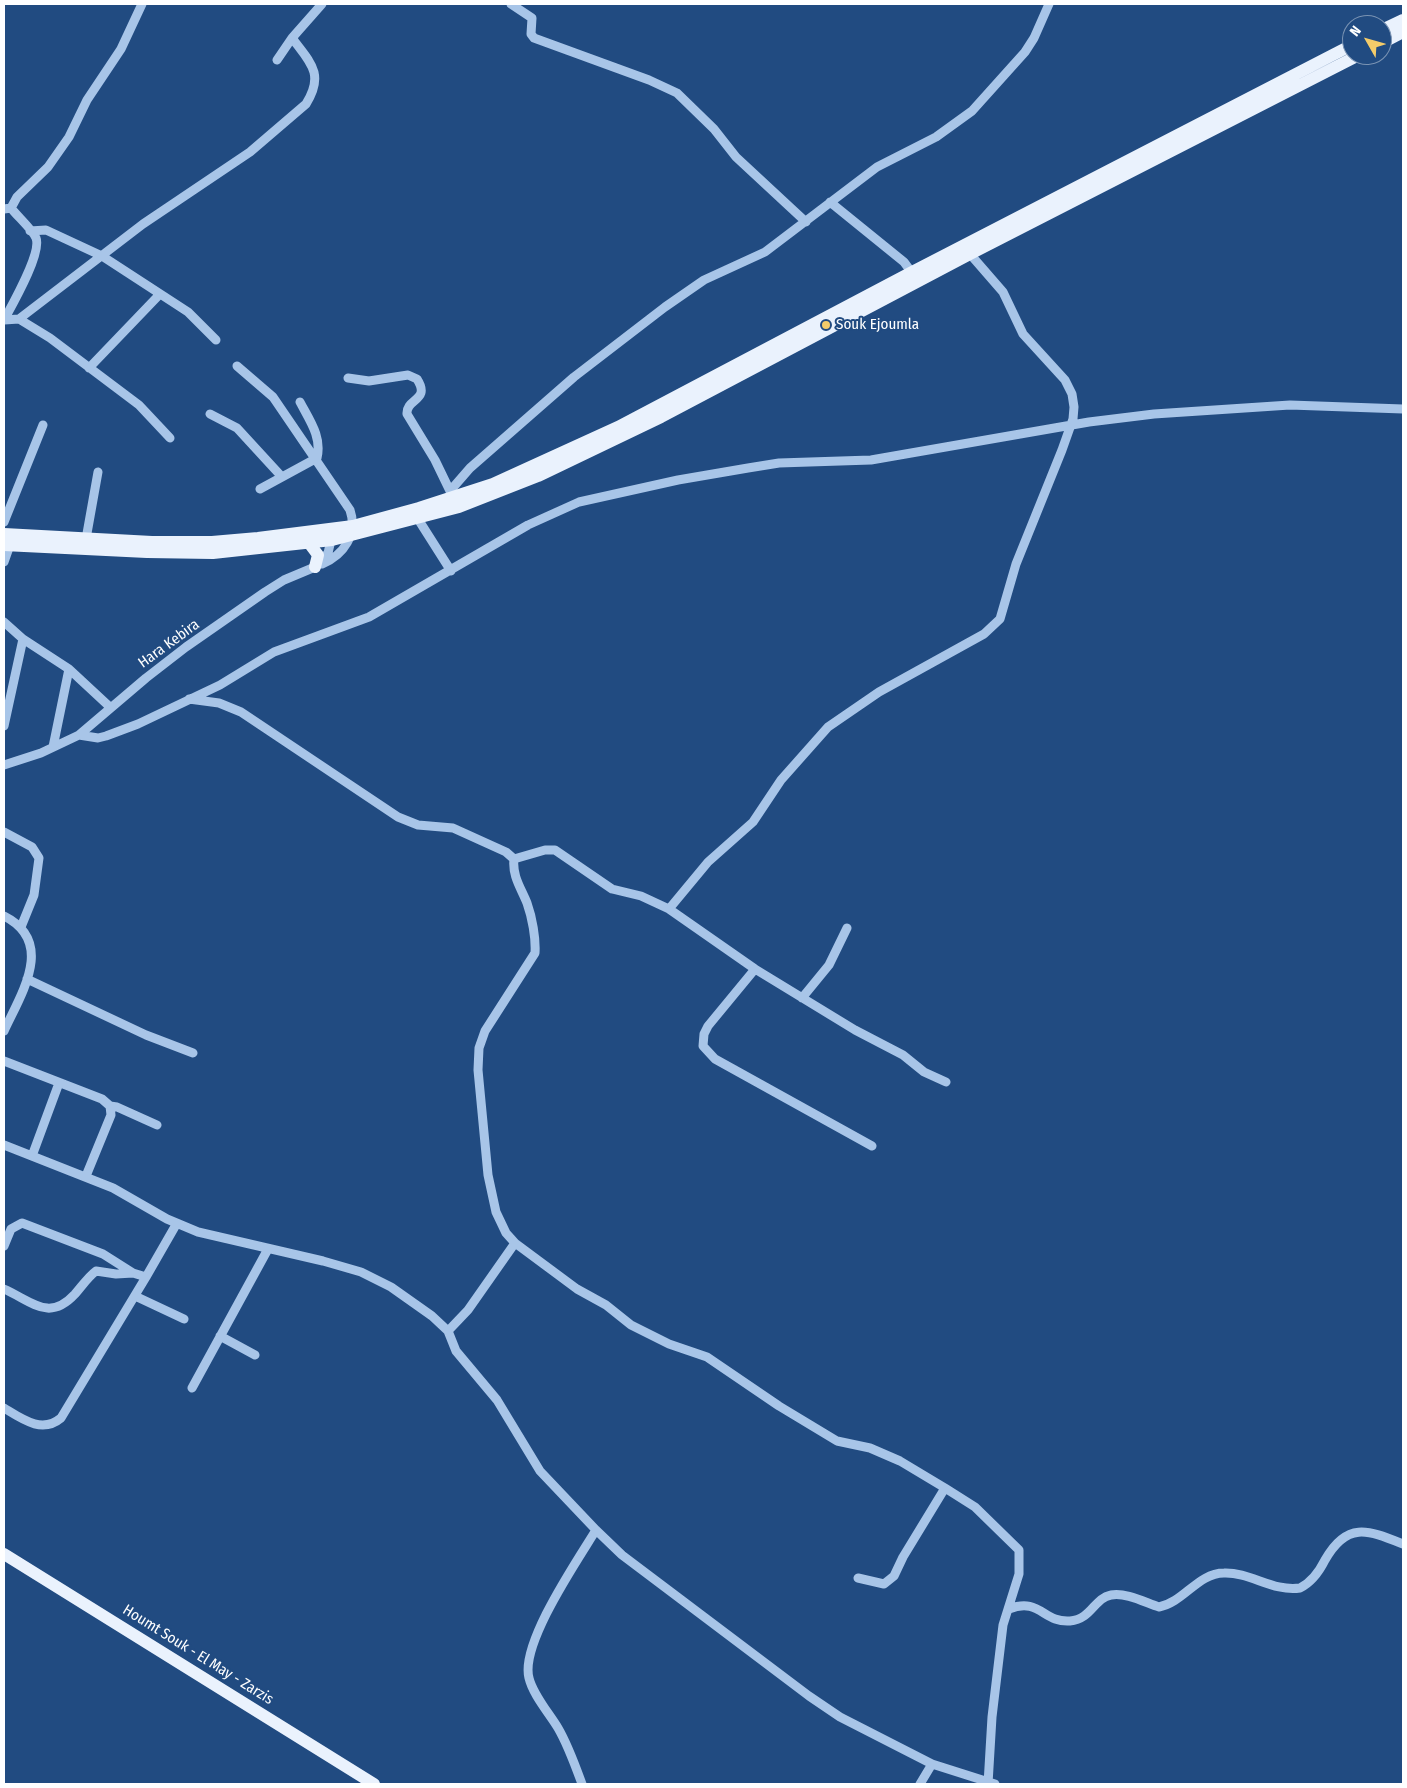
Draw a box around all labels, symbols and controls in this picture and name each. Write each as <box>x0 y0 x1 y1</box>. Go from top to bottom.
north arrow <box>1342 15 1392 65</box>
text: N <box>1346 23 1365 40</box>
place label: Souk Ejoumla <box>836 316 919 334</box>
marker: Souk Ejoumla <box>820 319 832 331</box>
street label: Hara Kebira <box>135 616 203 672</box>
street label: Houmt Souk - El May - Zarzis <box>119 1601 277 1709</box>

